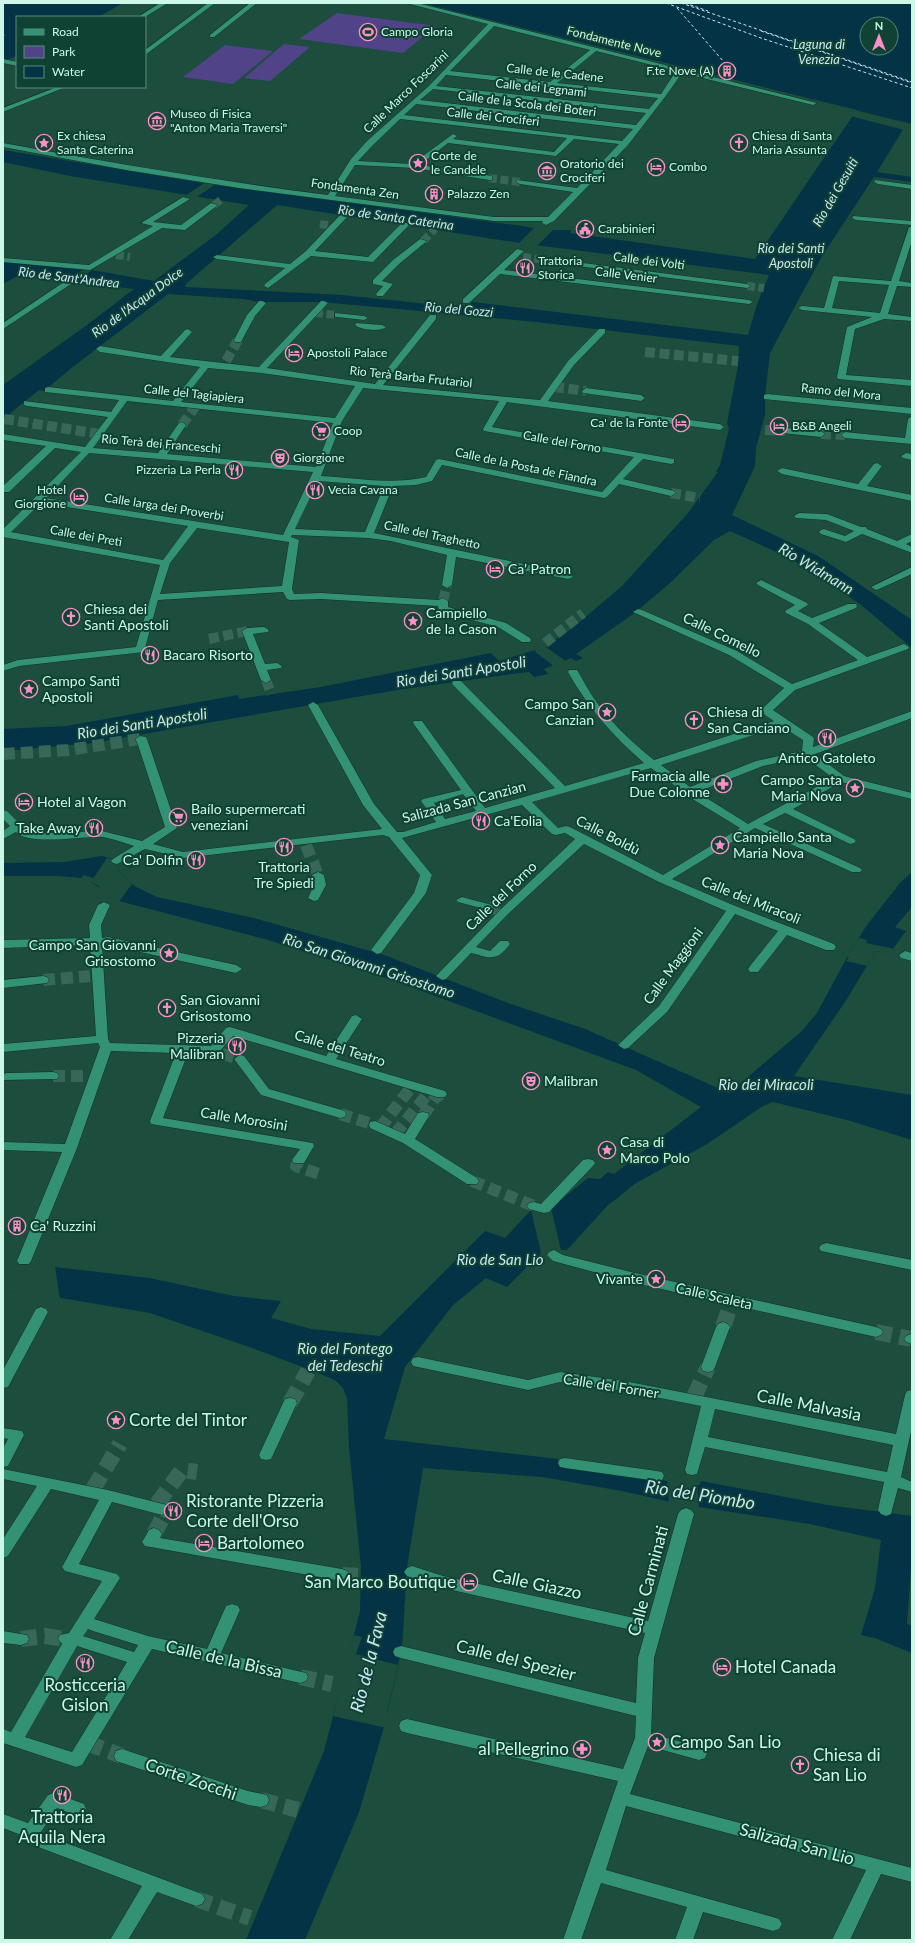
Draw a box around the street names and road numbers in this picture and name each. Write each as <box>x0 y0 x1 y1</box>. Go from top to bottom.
street label: Fondamente Nove <box>565 23 663 61</box>
street label: Calle Marco Foscarini <box>360 47 451 136</box>
street label: Calle de le Cadene <box>506 60 604 85</box>
street label: Calle dei Legnami <box>495 75 588 100</box>
street label: Calle de la Scola dei Boteri <box>457 88 597 119</box>
street label: Calle dei Crociferi <box>446 104 540 129</box>
street label: Fondamenta Zen <box>310 175 400 202</box>
street label: Calle dei Volti <box>612 249 686 272</box>
street label: Calle Venier <box>594 263 659 286</box>
street label: Rio Terà Barba Frutariol <box>349 363 473 390</box>
street label: Ramo del Mora <box>800 380 882 403</box>
street label: Calle del Tagiapiera <box>143 381 245 406</box>
street label: Calle del Forno <box>522 427 602 456</box>
street label: Rio Terà dei Franceschi <box>101 431 221 456</box>
street label: Calle de la Posta de Fiandra <box>454 444 598 489</box>
street label: Calle larga dei Proverbi <box>103 490 225 523</box>
street label: Calle del Traghetto <box>383 517 482 552</box>
street label: Calle dei Preti <box>49 522 123 549</box>
street label: Calle Comello <box>681 608 764 661</box>
street label: Salizada San Canzian <box>400 777 528 826</box>
street label: Calle Boldù <box>573 811 643 858</box>
street label: Calle del Forno <box>462 857 540 934</box>
street label: Calle dei Miracoli <box>699 872 803 927</box>
street label: Calle Maggioni <box>639 924 706 1007</box>
street label: Calle del Teatro <box>293 1026 388 1069</box>
street label: Calle Morosini <box>199 1103 289 1134</box>
street label: Calle Scaleta <box>674 1278 754 1313</box>
street label: Calle del Forner <box>562 1370 660 1401</box>
street label: Calle Malvasia <box>755 1384 863 1425</box>
street label: Calle Carminati <box>623 1523 672 1638</box>
street label: Calle Giazzo <box>490 1564 584 1603</box>
street label: Calle de la Bissa <box>164 1635 284 1682</box>
street label: Calle del Spezier <box>454 1635 579 1685</box>
street label: Corte Zocchi <box>143 1753 240 1804</box>
street label: Salizada San Lio <box>737 1818 857 1869</box>

